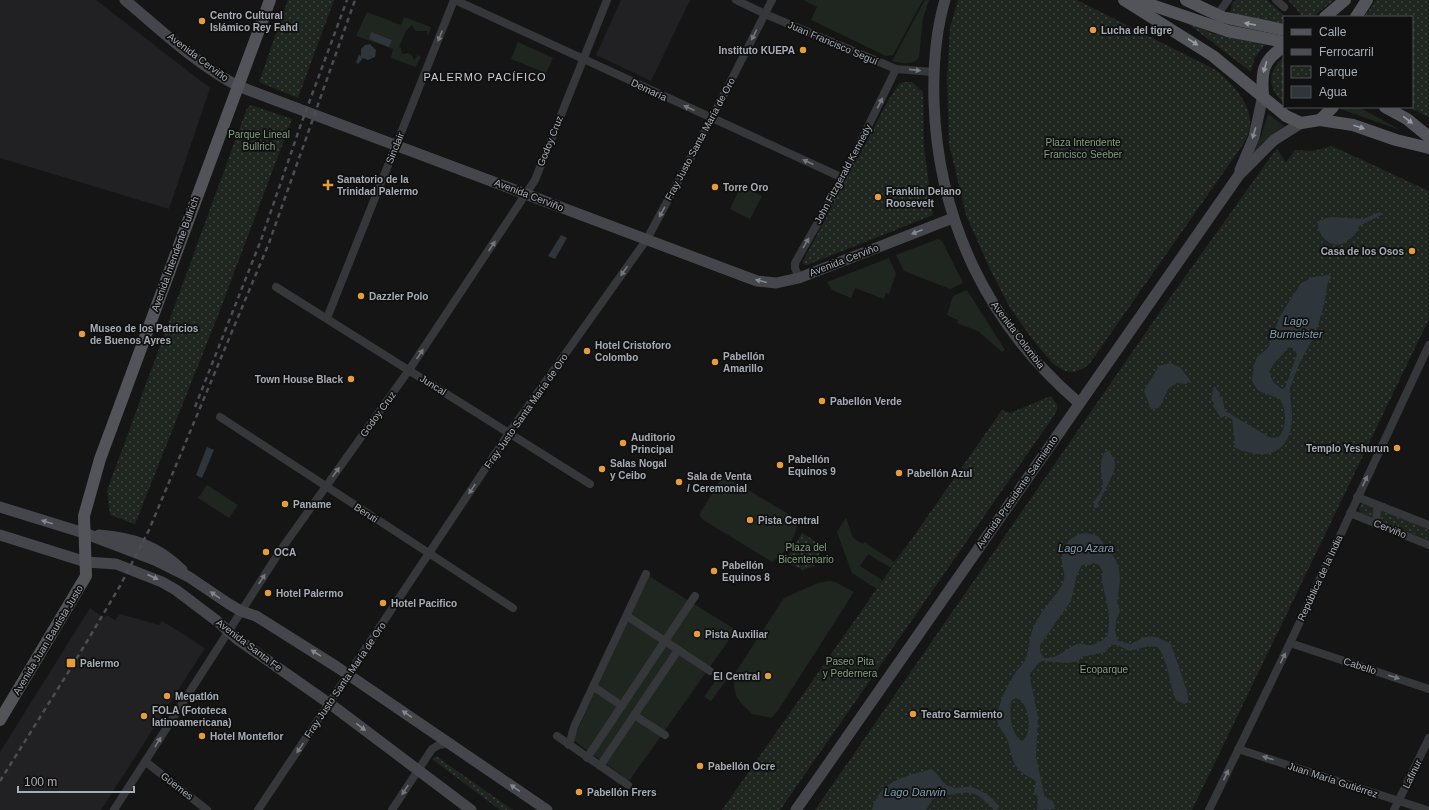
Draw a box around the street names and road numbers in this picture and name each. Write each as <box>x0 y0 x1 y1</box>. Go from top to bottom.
street label: Juan Francisco Seguí <box>786 19 880 67</box>
street label: Avenida Cerviño <box>165 31 231 84</box>
street label: Fray Justo Santa María de Oro <box>663 75 737 202</box>
street label: Demaría <box>629 77 669 103</box>
street label: Godoy Cruz <box>535 114 565 168</box>
street label: John Fitzgerald Kennedy <box>812 123 874 225</box>
street label: Sinclair <box>384 130 406 165</box>
street label: Avenida Cerviño <box>493 177 566 213</box>
street label: Avenida Intendente Bullrich <box>149 195 201 313</box>
street label: Avenida Cerviño <box>808 242 881 278</box>
street label: Avenida Colombia <box>989 299 1047 371</box>
street label: Fray Justo Santa María de Oro <box>482 351 570 470</box>
street label: Juncal <box>418 373 448 397</box>
street label: Godoy Cruz <box>358 389 398 439</box>
street label: Avenida Presidente Sarmiento <box>974 433 1060 550</box>
street label: Beruti <box>352 501 380 525</box>
street label: Cerviño <box>1372 517 1408 541</box>
street label: República de la India <box>1295 533 1345 623</box>
street label: Avenida Juan Bautista Justo <box>11 583 85 697</box>
street label: Avenida Santa Fe <box>214 617 284 674</box>
street label: Fray Justo Santa María de Oro <box>302 620 388 740</box>
street label: Cabello <box>1342 656 1378 677</box>
street label: Lafinur <box>1400 757 1424 790</box>
street label: Juan María Gutiérrez <box>1287 760 1379 800</box>
street label: Güemes <box>159 770 195 802</box>

